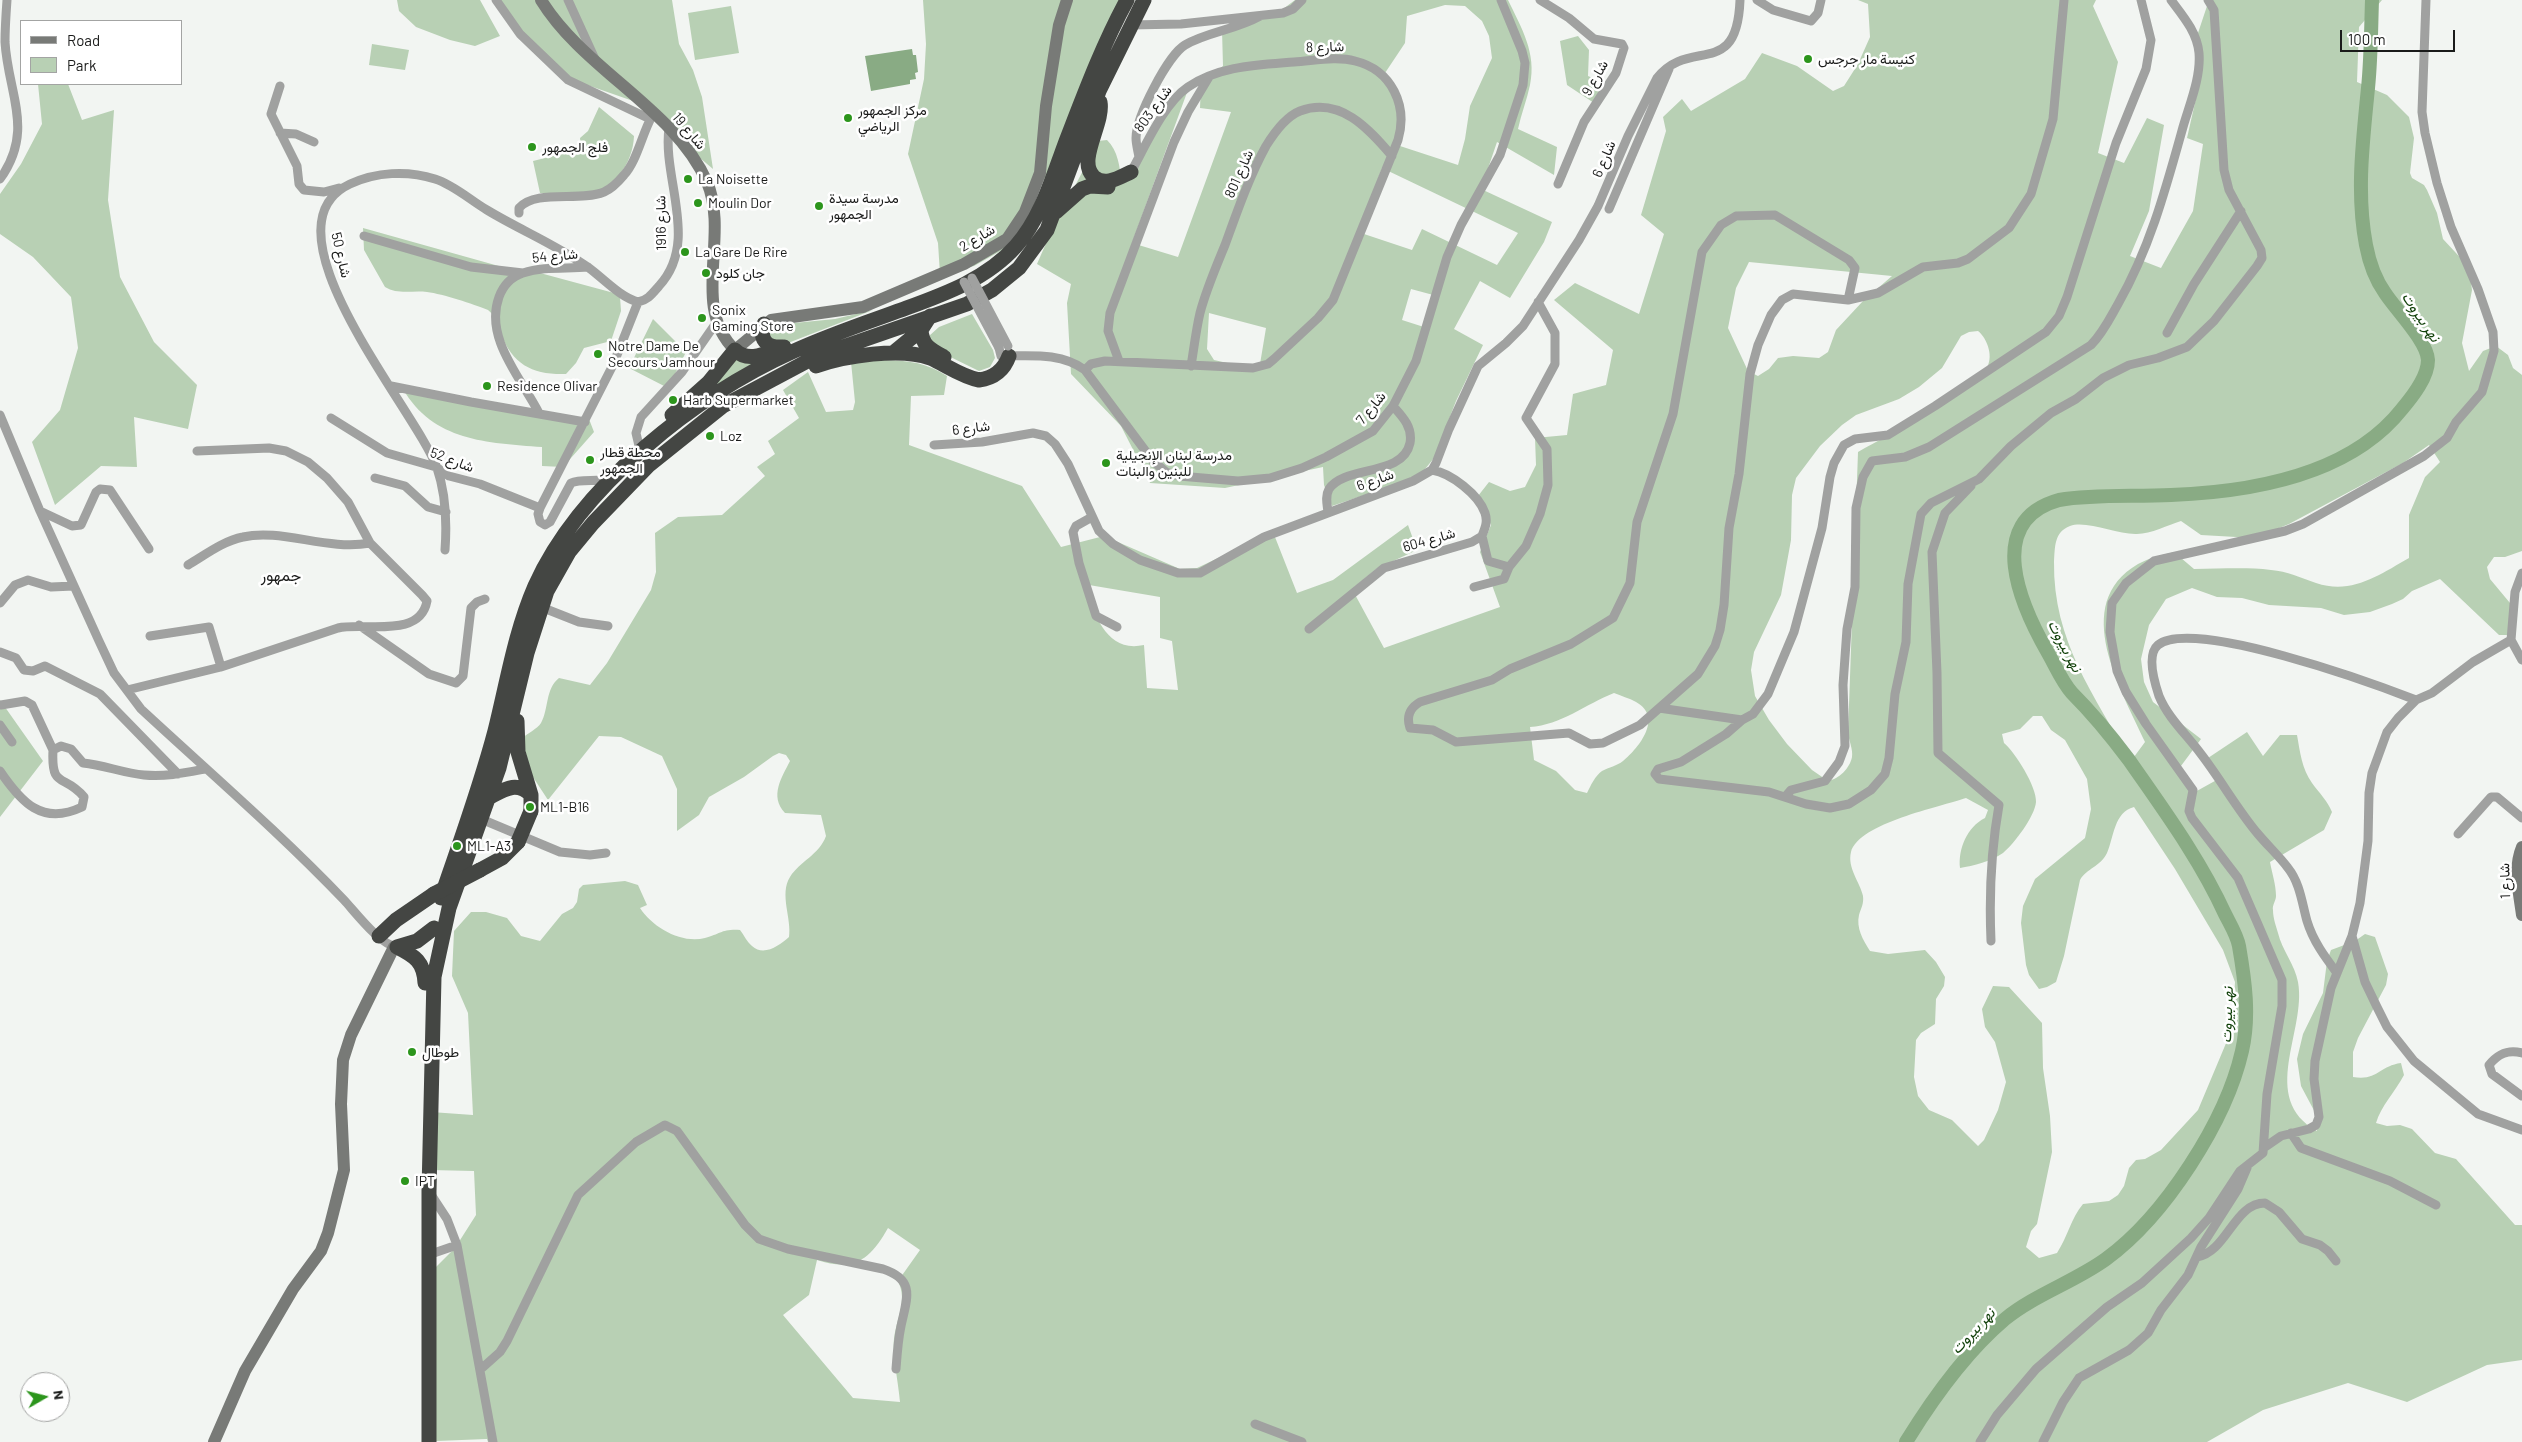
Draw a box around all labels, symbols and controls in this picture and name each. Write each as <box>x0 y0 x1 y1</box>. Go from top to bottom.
legend <box>20 20 182 85</box>
scale bar <box>2342 20 2457 52</box>
text: 100 m <box>2348 30 2386 48</box>
text: Road <box>67 31 100 49</box>
street label: شارع 8 <box>1306 38 1344 56</box>
place label: كنيسة مار جرجس <box>1818 51 1915 67</box>
marker: كنيسة مار جرجس <box>1802 53 1814 65</box>
text: Park <box>67 56 96 74</box>
street label: شارع 9 <box>1578 57 1612 99</box>
street label: شارع 803 <box>1131 82 1175 136</box>
place label: مركز الجمهور الرياضي <box>858 102 927 134</box>
street label: شارع 19 <box>669 109 709 153</box>
marker: مركز الجمهور الرياضي <box>842 112 854 124</box>
street label: شارع 6 <box>1589 138 1619 180</box>
place label: فلج الجمهور <box>542 139 608 155</box>
marker: فلج الجمهور <box>526 141 538 153</box>
street label: شارع 801 <box>1221 147 1257 201</box>
place label: La Noisette <box>698 171 768 187</box>
marker: La Noisette <box>682 173 694 185</box>
place label: مدرسة سيدة الجمهور <box>829 190 899 222</box>
street label: شارع 1916 <box>652 195 670 251</box>
place label: Moulin Dor <box>708 195 772 211</box>
marker: Moulin Dor <box>692 197 704 209</box>
marker: مدرسة سيدة الجمهور <box>813 200 825 212</box>
street label: شارع 2 <box>956 221 998 255</box>
street label: شارع 50 <box>328 231 354 279</box>
place label: La Gare De Rire <box>695 244 787 260</box>
street label: شارع 54 <box>531 246 579 266</box>
marker: La Gare De Rire <box>679 246 691 258</box>
place label: جان كلود <box>716 265 765 281</box>
marker: جان كلود <box>700 267 712 279</box>
water label: نهر بيروت <box>2398 289 2444 345</box>
place label: Sonix Gaming Store <box>712 302 794 334</box>
marker: Sonix Gaming Store <box>696 312 708 324</box>
place label: Notre Dame De Secours Jamhour <box>608 338 715 371</box>
marker: Notre Dame De Secours Jamhour <box>592 348 604 360</box>
place label: Residence Olivar <box>497 378 597 394</box>
marker: Residence Olivar <box>481 380 493 392</box>
street label: شارع 7 <box>1353 388 1389 428</box>
place label: Harb Supermarket <box>683 392 794 408</box>
marker: Harb Supermarket <box>667 394 679 406</box>
street label: شارع 6 <box>951 417 991 439</box>
place label: Loz <box>720 428 742 444</box>
marker: Loz <box>704 430 716 442</box>
street label: شارع 52 <box>428 444 476 476</box>
place label: محطة قطار الجمهور <box>600 444 661 477</box>
place label: مدرسة لبنان الإنجيلية للبنين والبنات <box>1116 447 1232 480</box>
marker: محطة قطار الجمهور <box>584 454 596 466</box>
marker: مدرسة لبنان الإنجيلية للبنين والبنات <box>1100 457 1112 469</box>
street label: شارع 6 <box>1354 466 1396 494</box>
street label: شارع 604 <box>1401 525 1457 555</box>
district label: جمهور <box>261 566 301 586</box>
water label: نهر بيروت <box>2044 617 2086 675</box>
place label: ML1-B16 <box>540 799 589 815</box>
marker: ML1-B16 <box>524 801 536 813</box>
place label: ML1-A3 <box>467 838 511 854</box>
marker: ML1-A3 <box>451 840 463 852</box>
street label: شارع 1 <box>2496 863 2514 899</box>
water label: نهر بيروت <box>2217 987 2237 1043</box>
place label: طوطال <box>422 1044 459 1060</box>
marker: طوطال <box>406 1046 418 1058</box>
place label: IPT <box>415 1173 435 1189</box>
marker: IPT <box>399 1175 411 1187</box>
water label: نهر بيروت <box>1947 1304 1999 1358</box>
north arrow <box>20 1372 70 1422</box>
text: N <box>50 1389 68 1401</box>

